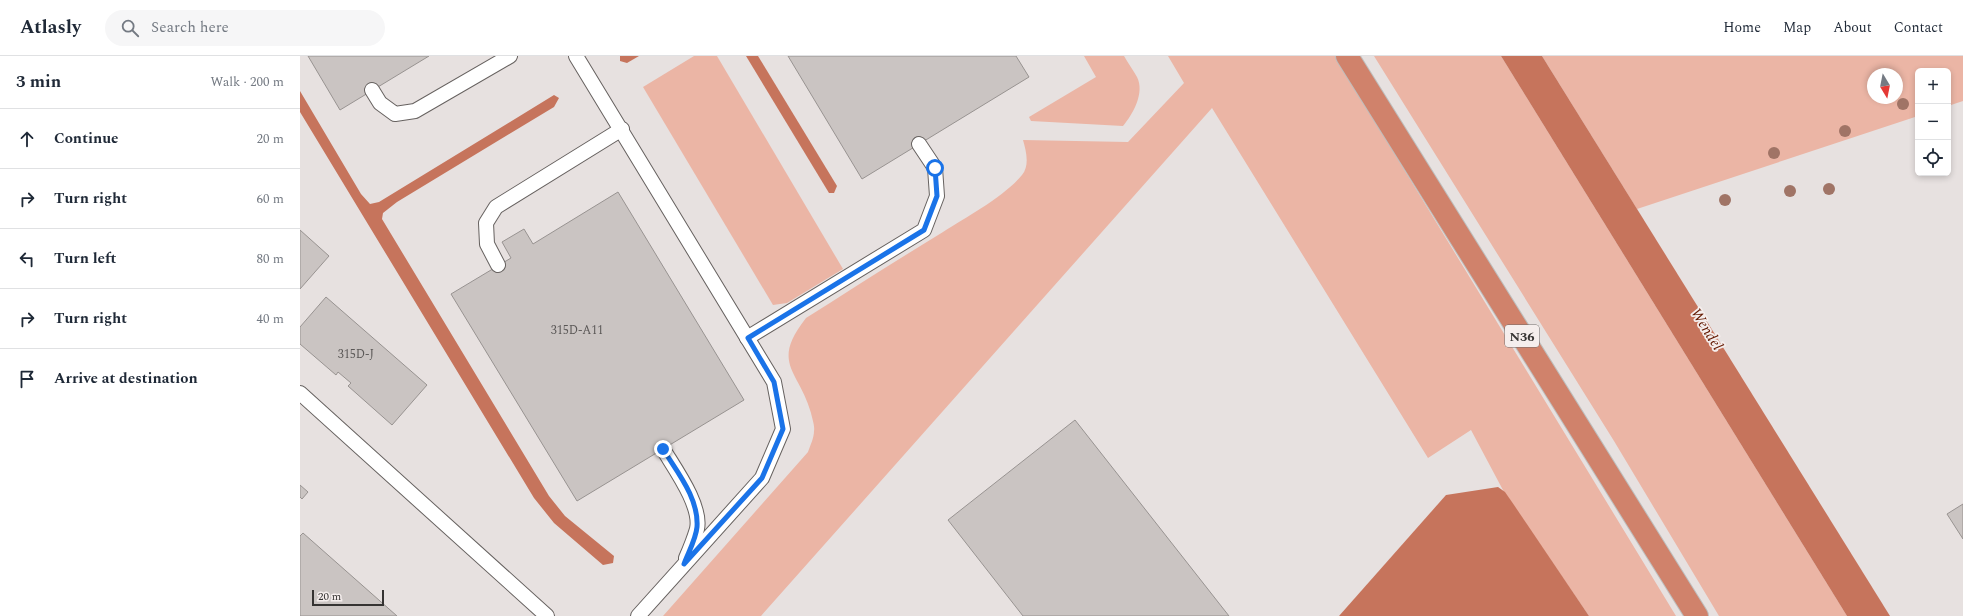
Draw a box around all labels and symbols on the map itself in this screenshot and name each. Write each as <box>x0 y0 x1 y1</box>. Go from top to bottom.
north arrow <box>1867 68 1903 104</box>
route start <box>926 159 944 177</box>
water label: Wendel <box>1685 304 1729 355</box>
house number: 315D-A11 <box>551 321 603 340</box>
road number: N36 <box>1505 325 1539 347</box>
house number: 315D-J <box>338 345 374 364</box>
route end <box>654 440 672 458</box>
scale bar <box>312 588 384 607</box>

